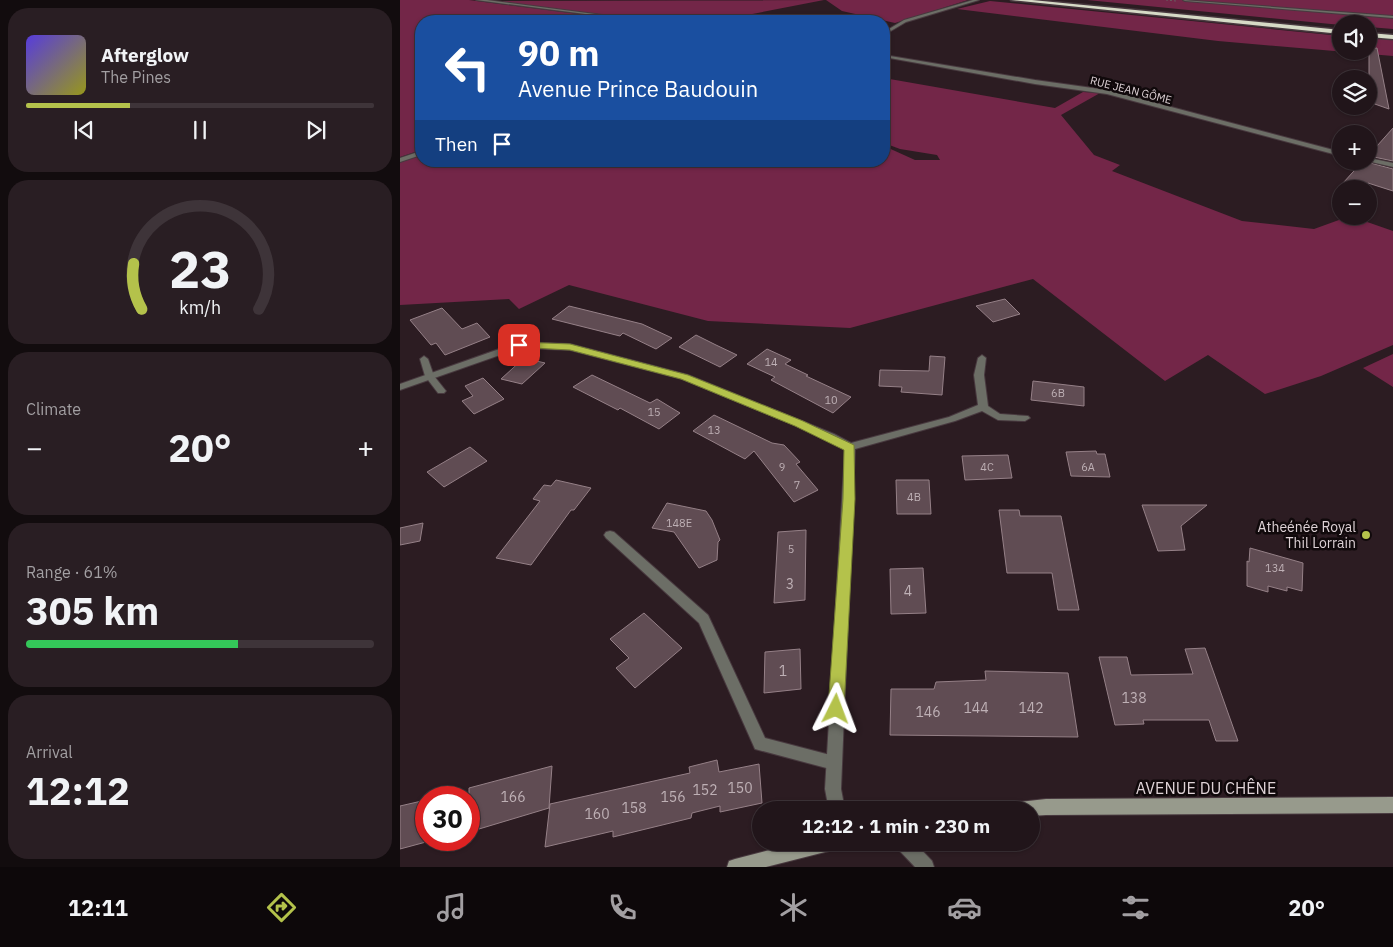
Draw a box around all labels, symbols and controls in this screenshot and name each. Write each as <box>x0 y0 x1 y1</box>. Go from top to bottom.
map controls <box>1332 15 1377 225</box>
button: sound <box>1332 15 1377 60</box>
text: 90 m <box>518 30 600 76</box>
icon: left <box>435 35 500 100</box>
text: Afterglow <box>101 43 189 67</box>
text: The Pines <box>101 67 171 87</box>
button: layers <box>1332 70 1377 115</box>
street label: RUE JEAN GÔME <box>1089 73 1173 107</box>
text: Avenue Prince Baudouin <box>518 74 758 103</box>
icon: previous <box>70 116 98 144</box>
icon: pause <box>186 116 214 144</box>
icon: next <box>302 116 330 144</box>
button: + <box>1332 125 1377 170</box>
icon: arrive <box>488 130 516 158</box>
text: Then <box>435 132 478 156</box>
button: − <box>1332 180 1377 225</box>
text: 23 <box>169 235 231 302</box>
text: km/h <box>179 296 221 319</box>
pin <box>498 324 540 366</box>
icon: arrive <box>505 331 533 359</box>
house number: 14 <box>764 355 778 369</box>
house number: 6B <box>1051 386 1065 400</box>
house number: 10 <box>824 393 838 407</box>
text: Climate <box>26 399 81 419</box>
house number: 15 <box>647 405 661 419</box>
text: 20° <box>168 423 232 472</box>
house number: 13 <box>707 423 721 437</box>
text: − <box>26 429 43 466</box>
text: + <box>357 429 374 466</box>
house number: 9 <box>779 460 785 474</box>
house number: 4C <box>980 460 994 474</box>
house number: 6A <box>1081 460 1095 474</box>
house number: 7 <box>794 478 800 492</box>
house number: 4B <box>907 490 921 504</box>
house number: 148E <box>666 516 692 530</box>
place label: Atheénée Royal Thil Lorrain <box>1258 518 1356 552</box>
marker: Atheénée Royal Thil Lorrain <box>1360 529 1372 541</box>
house number: 5 <box>788 542 794 556</box>
house number: 134 <box>1265 561 1285 575</box>
text: Range · 61% <box>26 562 118 582</box>
house number: 3 <box>786 575 794 593</box>
house number: 4 <box>904 582 912 600</box>
text: 305 km <box>26 586 159 635</box>
house number: 1 <box>779 662 787 680</box>
position arrow <box>809 682 861 734</box>
house number: 138 <box>1121 689 1147 707</box>
house number: 144 <box>963 699 989 717</box>
house number: 142 <box>1018 699 1044 717</box>
house number: 146 <box>915 703 941 721</box>
text: Arrival <box>26 742 73 762</box>
text: 12:12 <box>26 766 130 815</box>
street label: AVENUE DU CHÊNE <box>1136 778 1276 798</box>
house number: 150 <box>727 779 753 797</box>
house number: 152 <box>692 781 718 799</box>
speed limit sign: 30 <box>415 786 480 851</box>
house number: 166 <box>500 788 526 806</box>
house number: 156 <box>660 788 686 806</box>
house number: 158 <box>621 799 647 817</box>
house number: 160 <box>584 805 610 823</box>
text: 12:12 · 1 min · 230 m <box>802 814 990 838</box>
icon: directions <box>264 890 299 925</box>
icon: music <box>434 890 469 925</box>
icon: phone <box>605 890 640 925</box>
icon: climate <box>776 890 811 925</box>
icon: car <box>947 890 982 925</box>
icon: filters <box>1118 890 1153 925</box>
text: 12:11 <box>68 893 128 922</box>
text: 20° <box>1288 893 1325 922</box>

